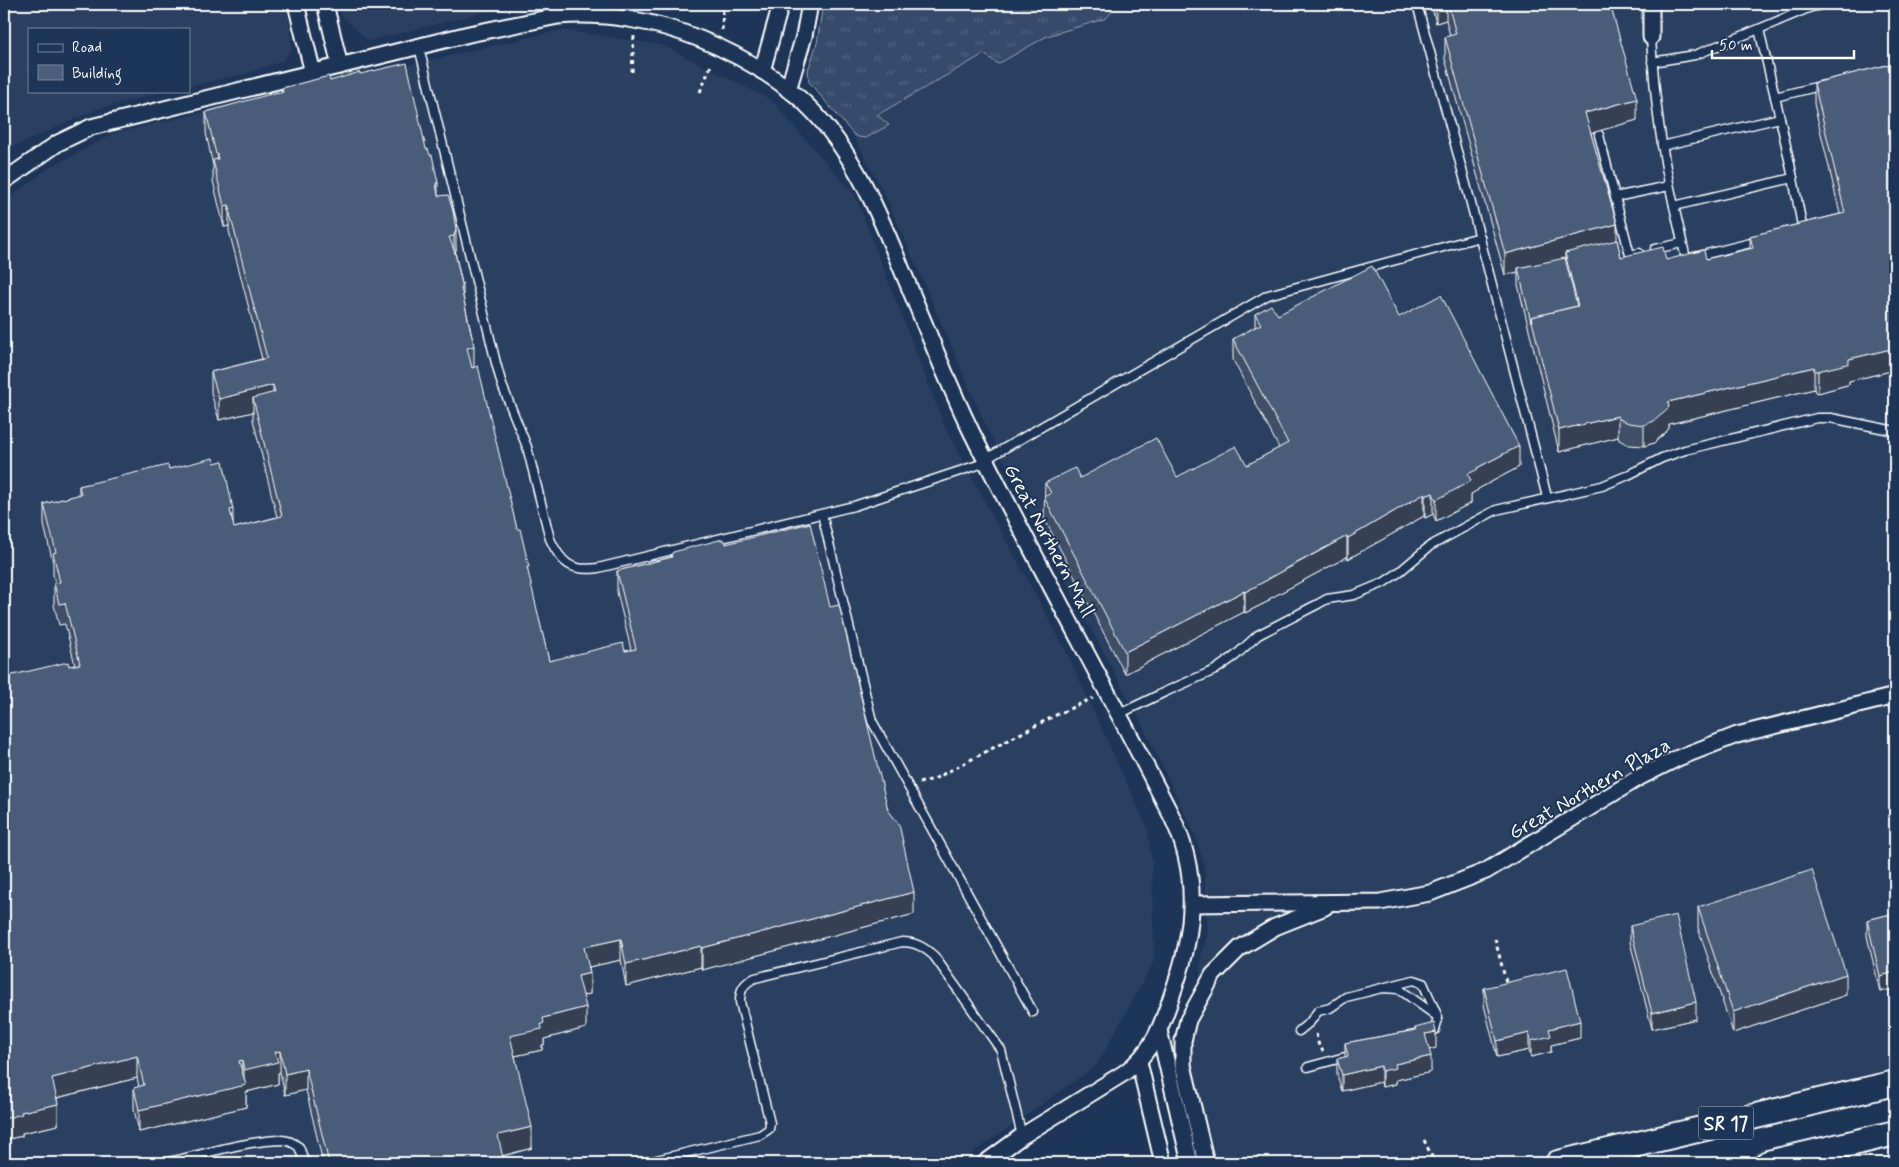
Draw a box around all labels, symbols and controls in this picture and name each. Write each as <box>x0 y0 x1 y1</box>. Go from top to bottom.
legend <box>28 28 190 92</box>
scale bar <box>1712 28 1854 60</box>
text: 50 m <box>1719 36 1753 56</box>
text: Road <box>72 38 102 58</box>
text: Building <box>72 64 122 85</box>
street label: Great Northern Mall <box>997 459 1101 622</box>
street label: Great Northern Plaza <box>1504 732 1676 847</box>
road number: SR 17 <box>1698 1106 1754 1140</box>

